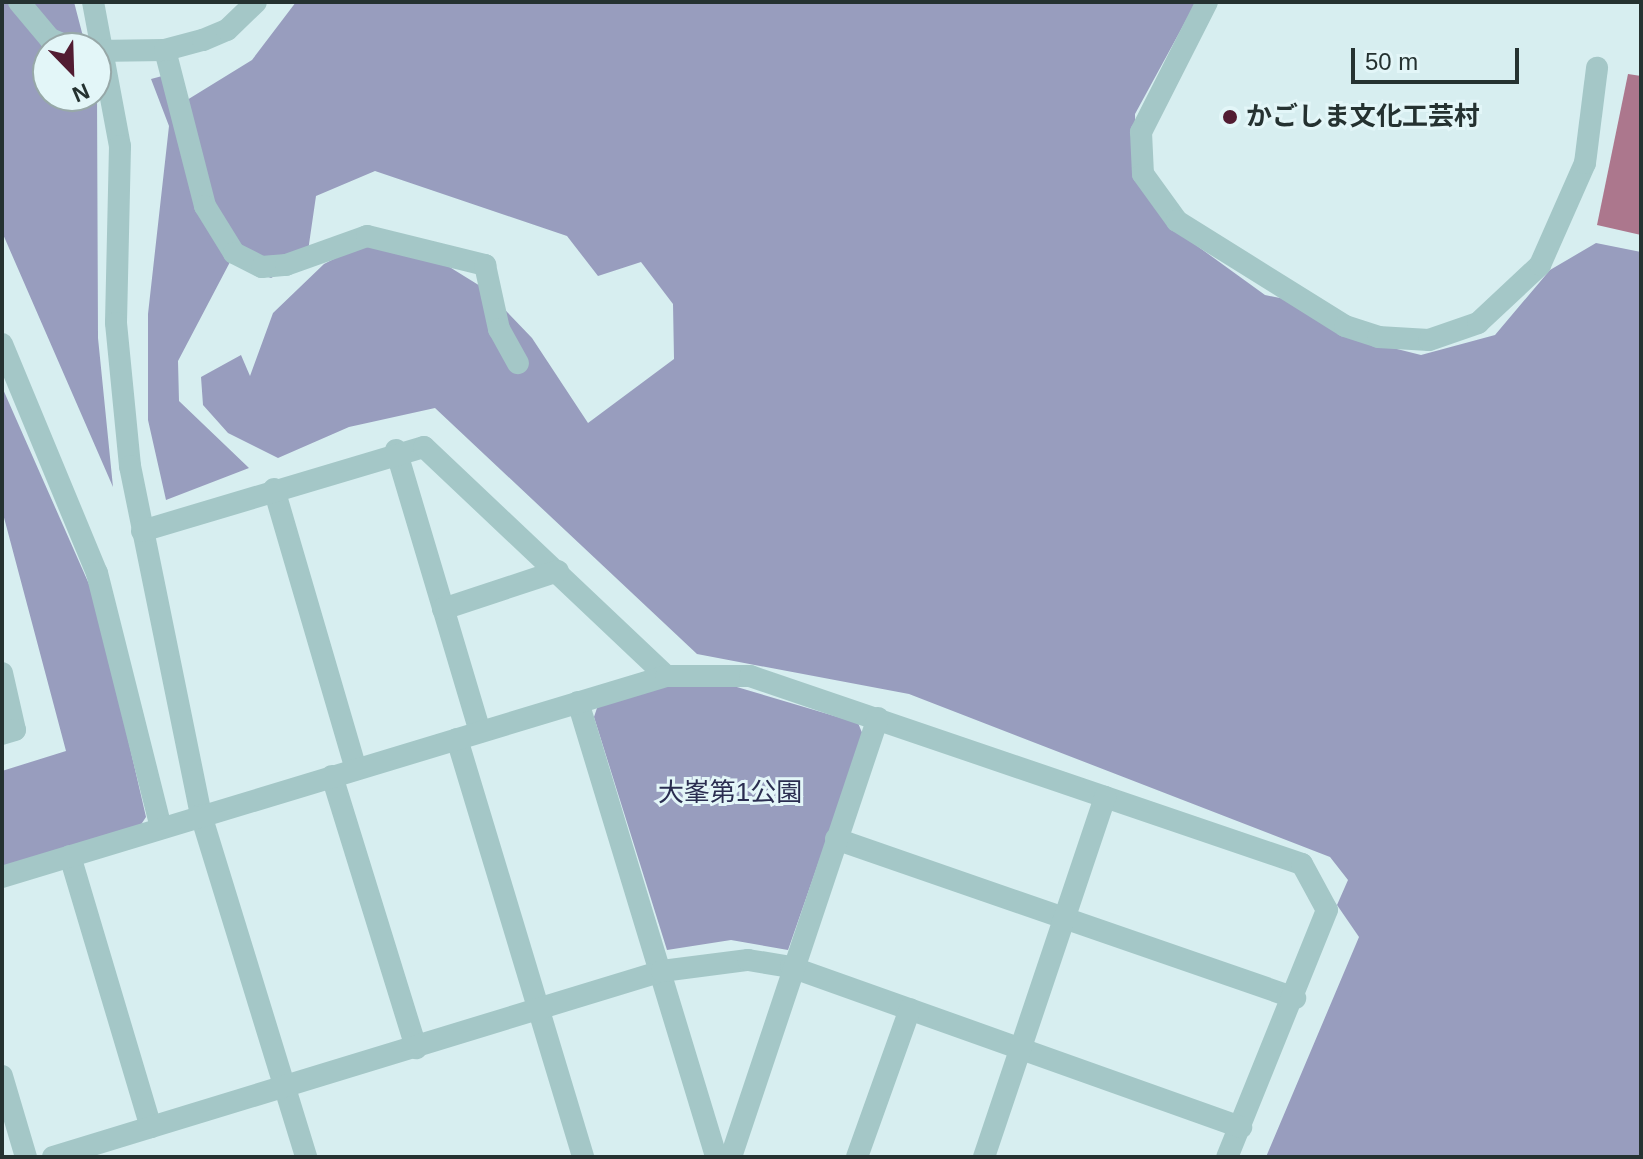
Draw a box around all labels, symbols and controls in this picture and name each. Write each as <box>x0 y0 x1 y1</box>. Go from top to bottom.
north arrow <box>32 32 112 112</box>
scale bar <box>1355 32 1523 82</box>
text: 50 m <box>1365 48 1418 75</box>
text: N <box>69 78 93 107</box>
place label: かごしま文化工芸村 <box>1246 101 1480 133</box>
marker: かごしま文化工芸村 <box>1221 108 1239 126</box>
park label: 大峯第1公園 <box>658 777 802 809</box>

